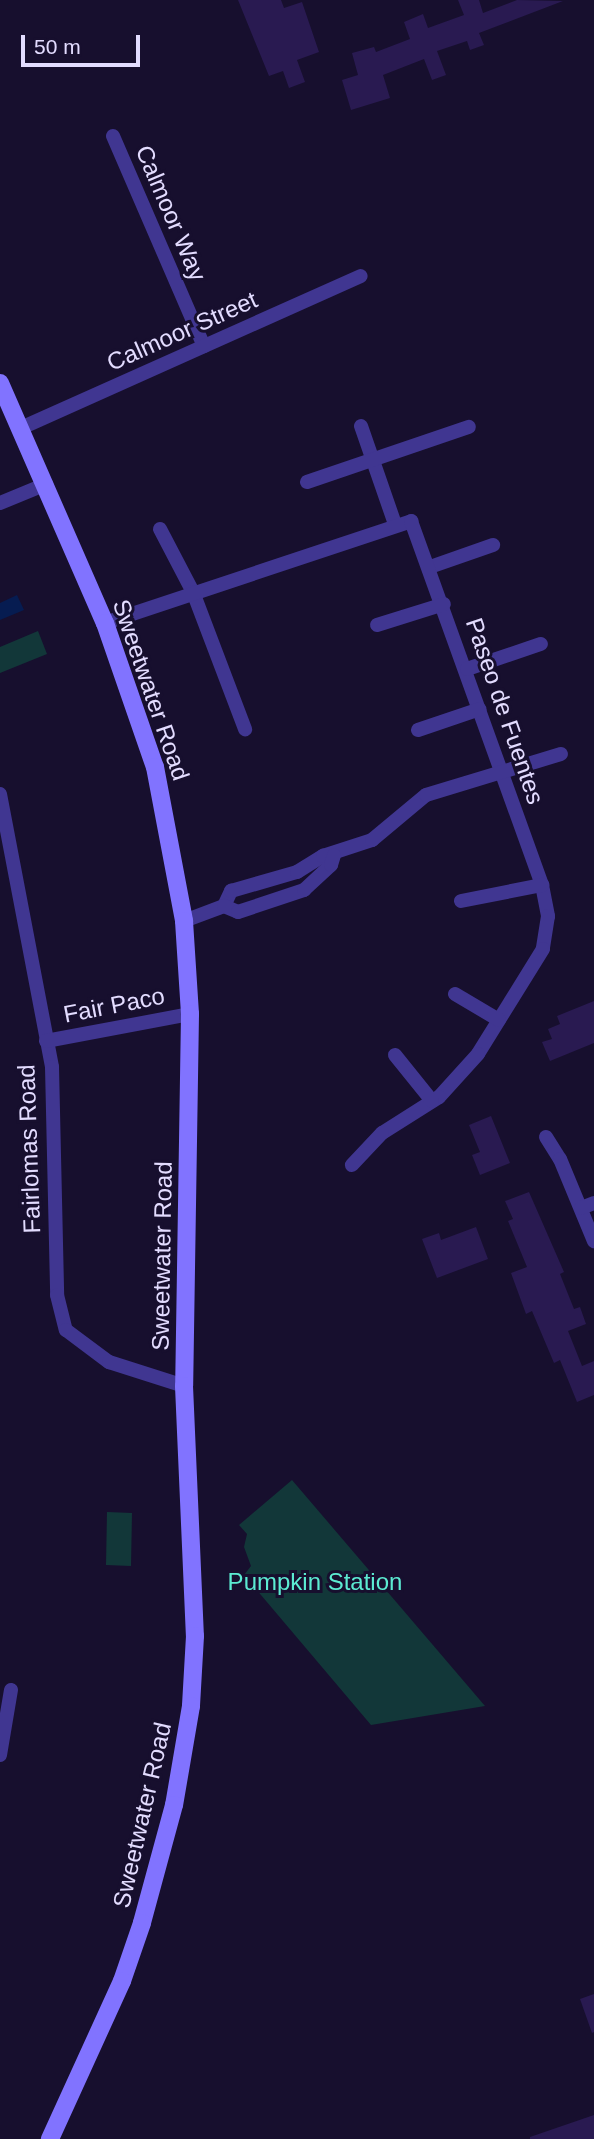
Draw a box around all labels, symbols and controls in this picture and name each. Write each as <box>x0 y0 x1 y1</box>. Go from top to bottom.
scale bar <box>24 21 144 65</box>
text: 50 m <box>34 35 81 58</box>
street label: Calmoor Way <box>130 141 212 285</box>
street label: Calmoor Street <box>102 285 262 377</box>
street label: Sweetwater Road <box>107 596 195 784</box>
street label: Paseo de Fuentes <box>460 614 550 808</box>
street label: Fair Paco <box>61 981 167 1029</box>
street label: Fairlomas Road <box>12 1064 46 1234</box>
street label: Sweetwater Road <box>146 1161 178 1351</box>
park label: Pumpkin Station <box>228 1568 402 1596</box>
street label: Sweetwater Road <box>107 1719 177 1911</box>

